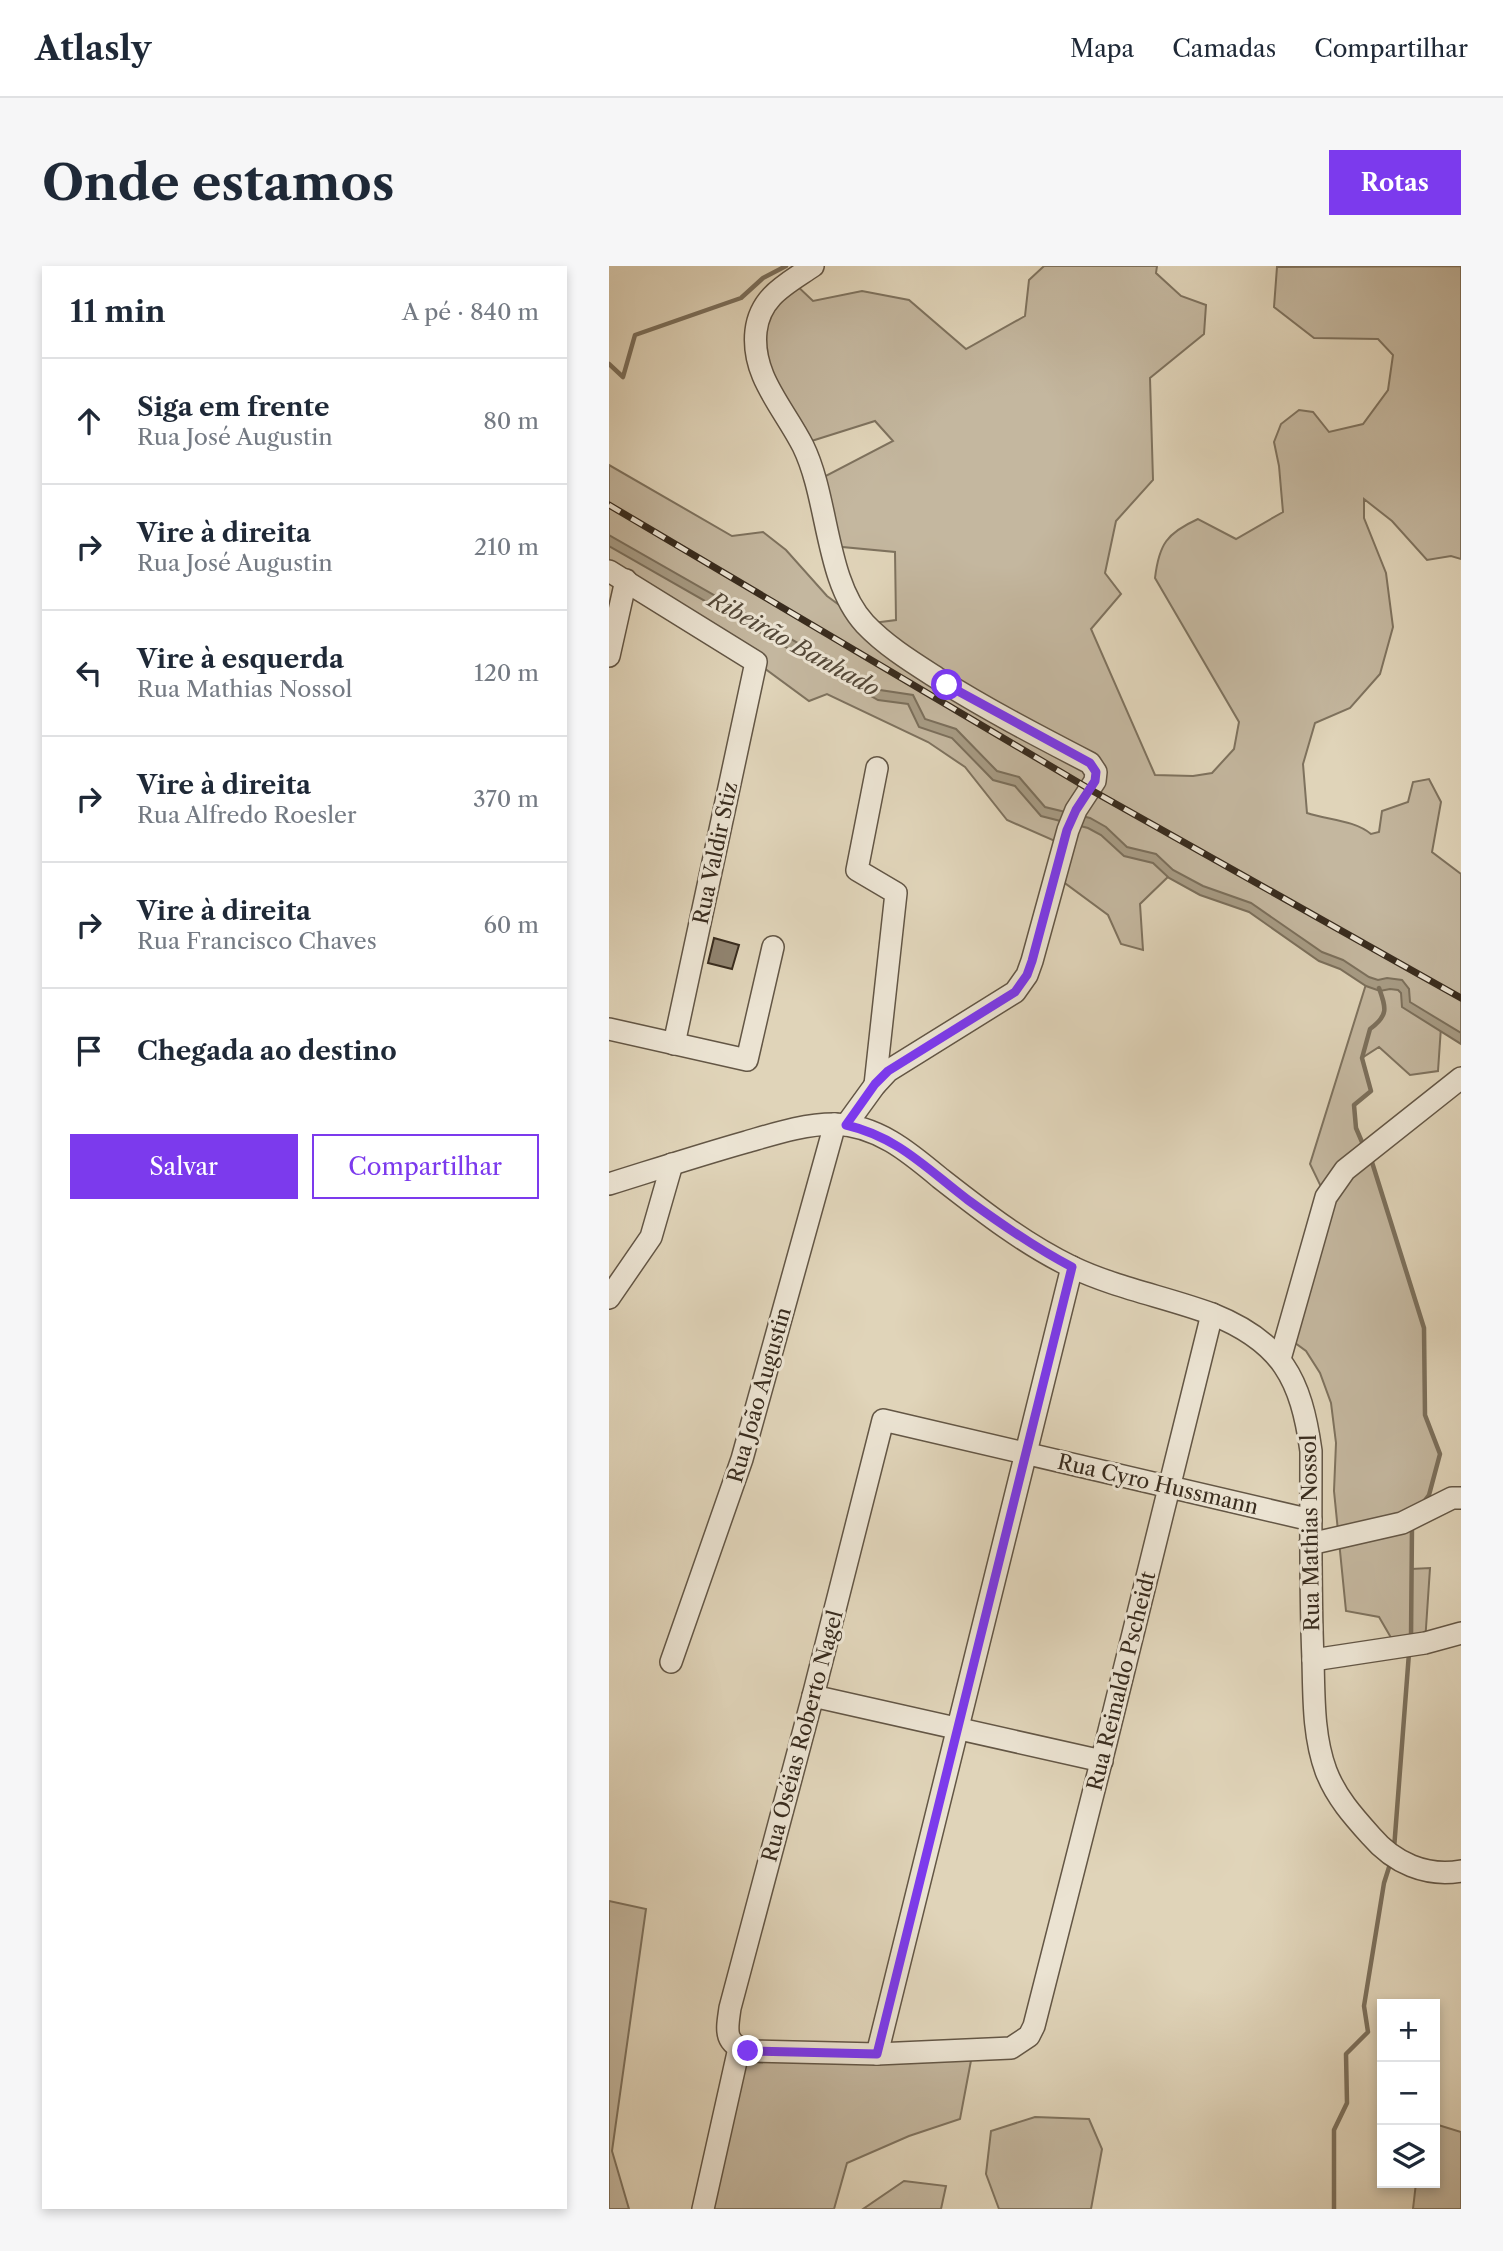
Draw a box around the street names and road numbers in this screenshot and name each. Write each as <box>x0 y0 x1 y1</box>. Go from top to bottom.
street label: Rua Valdir Stiz <box>688 780 742 926</box>
street label: Rua João Augustin <box>722 1304 796 1486</box>
street label: Rua Mathias Nossol <box>1296 1434 1324 1632</box>
street label: Rua Cyro Hussmann <box>1055 1449 1261 1519</box>
street label: Rua Reinaldo Pscheidt <box>1082 1568 1161 1793</box>
street label: Rua Oséias Roberto Nagel <box>756 1607 848 1865</box>

